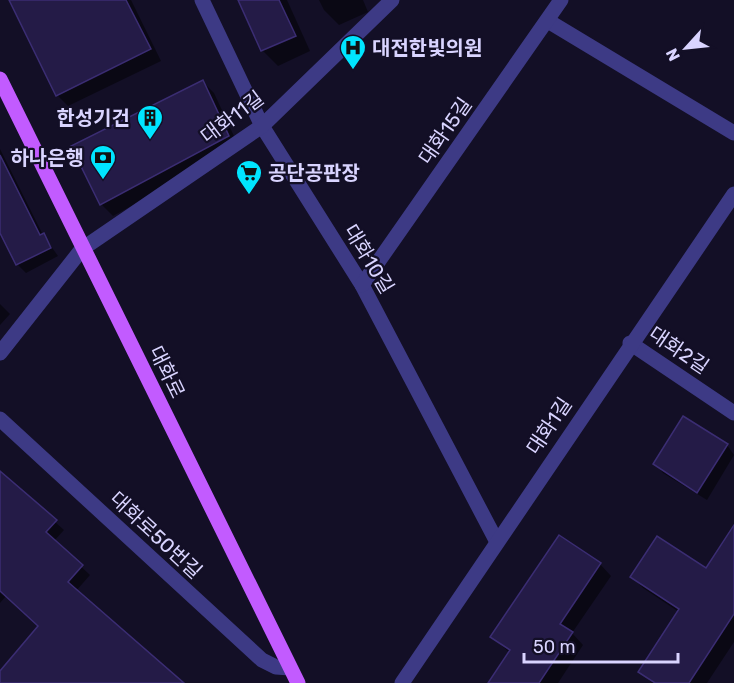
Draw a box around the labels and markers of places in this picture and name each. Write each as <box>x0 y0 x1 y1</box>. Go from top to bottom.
hospital icon: 대전한빛의원 <box>338 33 368 71</box>
place label: 대전한빛의원 <box>372 36 482 60</box>
building icon: 한성기건 <box>135 103 165 141</box>
place label: 한성기건 <box>56 106 130 130</box>
bank icon: 하나은행 <box>88 143 118 181</box>
place label: 하나은행 <box>10 146 84 170</box>
supermarket icon: 공단공판장 <box>234 158 264 196</box>
place label: 공단공판장 <box>268 161 360 185</box>

